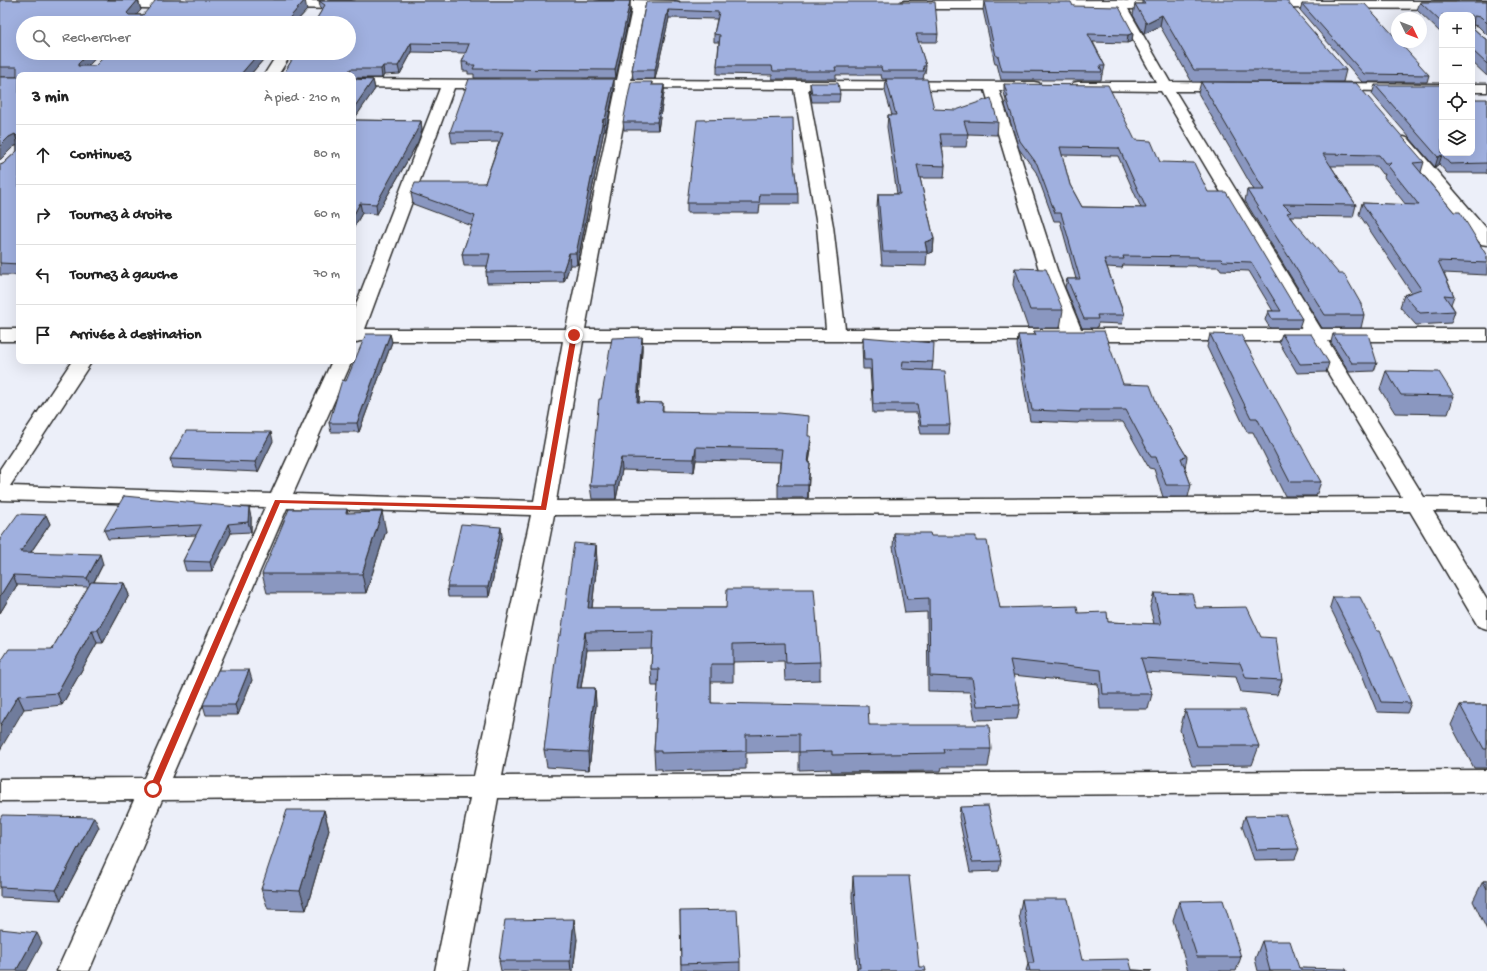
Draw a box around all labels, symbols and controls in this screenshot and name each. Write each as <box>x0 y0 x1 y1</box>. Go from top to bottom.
north arrow <box>1391 12 1427 48</box>
map controls <box>1439 12 1475 156</box>
button: + <box>1439 12 1475 48</box>
search box <box>16 16 356 60</box>
icon: search <box>30 27 52 49</box>
text: Rechercher <box>62 29 130 47</box>
button: − <box>1439 48 1475 84</box>
button: locate <box>1439 84 1475 120</box>
text: 3 min <box>32 88 69 108</box>
text: À pied · 210 m <box>264 91 340 106</box>
button: layers <box>1439 120 1475 156</box>
icon: ahead <box>32 144 54 166</box>
text: Continuez <box>70 146 131 164</box>
text: 80 m <box>313 147 340 162</box>
icon: right <box>32 204 54 226</box>
text: Tournez à droite <box>70 206 172 224</box>
text: 60 m <box>314 207 340 222</box>
icon: left <box>32 264 54 286</box>
text: Tournez à gauche <box>70 266 178 284</box>
text: 70 m <box>314 267 340 282</box>
icon: arrive <box>32 324 54 346</box>
text: Arrivée à destination <box>70 326 201 344</box>
route end <box>565 326 583 344</box>
route start <box>144 780 162 798</box>

